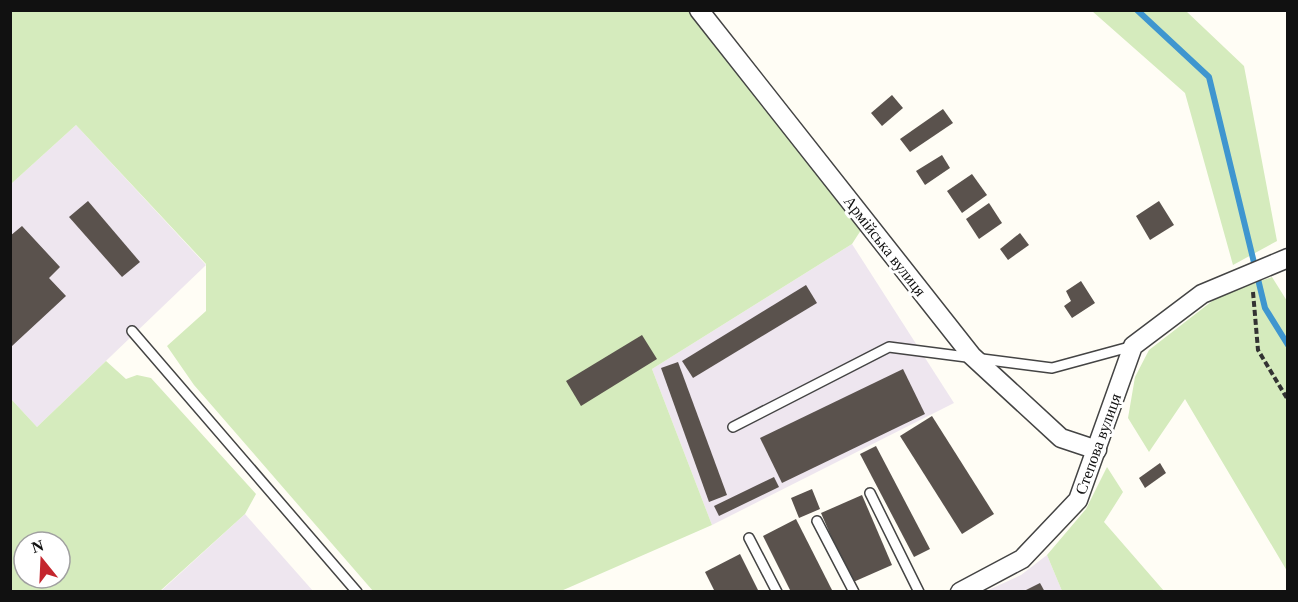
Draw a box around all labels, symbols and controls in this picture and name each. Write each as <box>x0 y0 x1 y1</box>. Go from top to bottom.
street label: Армійська вулиця <box>840 193 930 301</box>
street label: Степова вулиця <box>1072 391 1125 497</box>
north arrow <box>12 530 72 590</box>
text: N <box>29 536 46 556</box>

